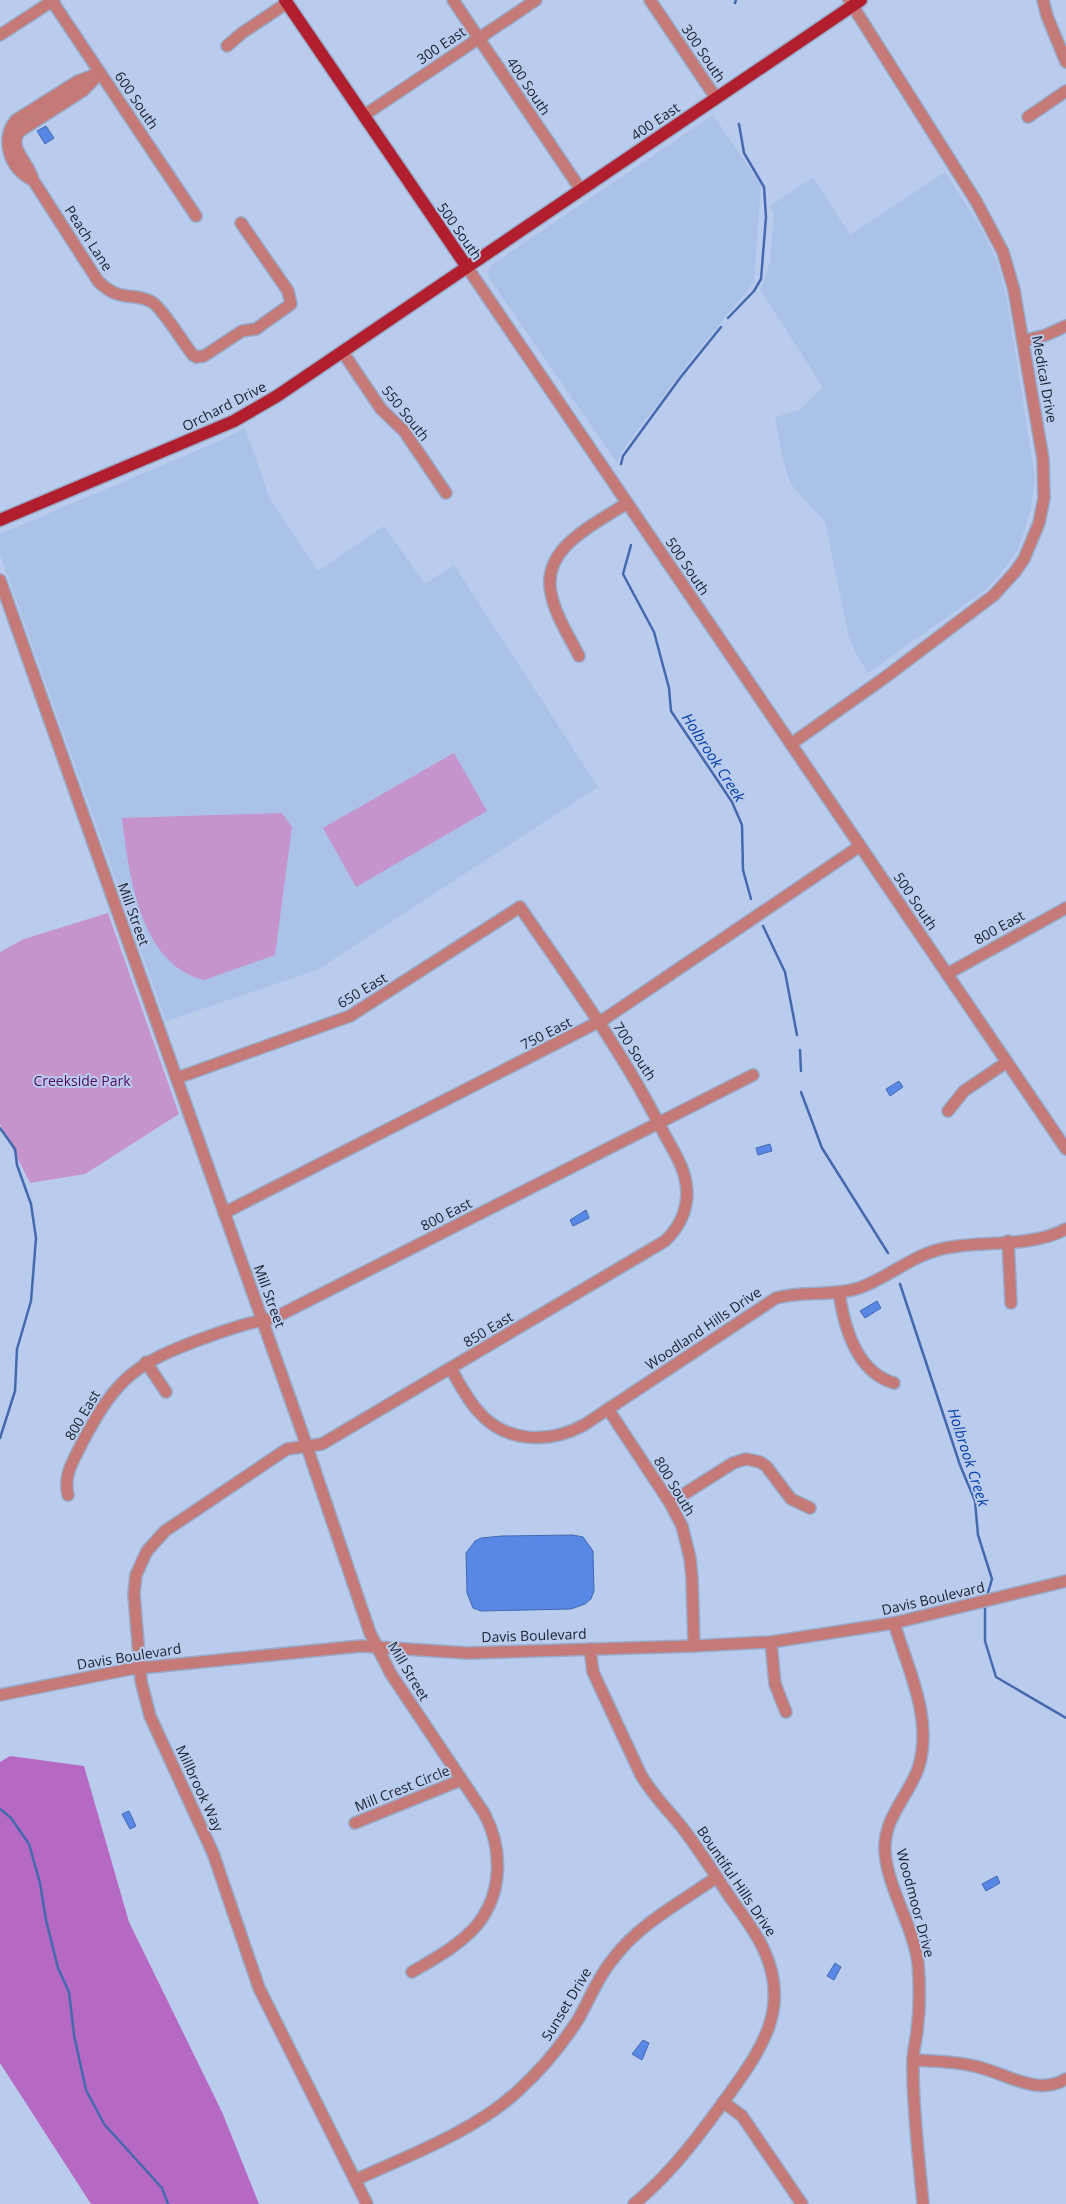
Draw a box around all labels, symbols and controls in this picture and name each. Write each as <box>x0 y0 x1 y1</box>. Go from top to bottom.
street label: 300 South <box>678 20 730 86</box>
street label: 300 East <box>413 22 469 68</box>
street label: 400 South <box>503 53 555 119</box>
street label: 600 South <box>111 67 163 133</box>
street label: 400 East <box>627 98 683 144</box>
street label: 500 South <box>433 199 487 263</box>
street label: Peach Lane <box>61 202 117 275</box>
street label: Medical Drive <box>1028 334 1062 424</box>
street label: Orchard Drive <box>179 377 269 435</box>
street label: 550 South <box>378 381 434 445</box>
street label: 500 South <box>662 533 714 599</box>
water label: Holbrook Creek <box>678 709 751 806</box>
street label: 500 South <box>890 868 942 934</box>
street label: Mill Street <box>114 880 154 948</box>
street label: 800 East <box>970 905 1028 949</box>
street label: 650 East <box>334 968 390 1012</box>
street label: 750 East <box>517 1012 575 1054</box>
street label: 700 South <box>609 1018 661 1084</box>
park label: Creekside Park <box>33 1071 131 1090</box>
street label: 800 East <box>417 1193 475 1235</box>
street label: Mill Street <box>250 1262 290 1330</box>
street label: Woodland Hills Drive <box>641 1282 765 1374</box>
street label: 850 East <box>460 1307 516 1351</box>
street label: 800 East <box>60 1386 104 1444</box>
water label: Holbrook Creek <box>944 1405 994 1509</box>
street label: 800 South <box>650 1453 700 1519</box>
street label: Davis Boulevard <box>880 1577 986 1619</box>
street label: Davis Boulevard <box>481 1624 587 1646</box>
street label: Davis Boulevard <box>76 1638 182 1674</box>
street label: Mill Street <box>384 1638 434 1704</box>
street label: Millbrook Way <box>172 1742 229 1835</box>
street label: Mill Crest Circle <box>352 1760 452 1816</box>
street label: Bountiful Hills Drive <box>693 1822 781 1940</box>
street label: Woodmoor Drive <box>892 1847 940 1960</box>
street label: Sunset Drive <box>537 1964 595 2044</box>

